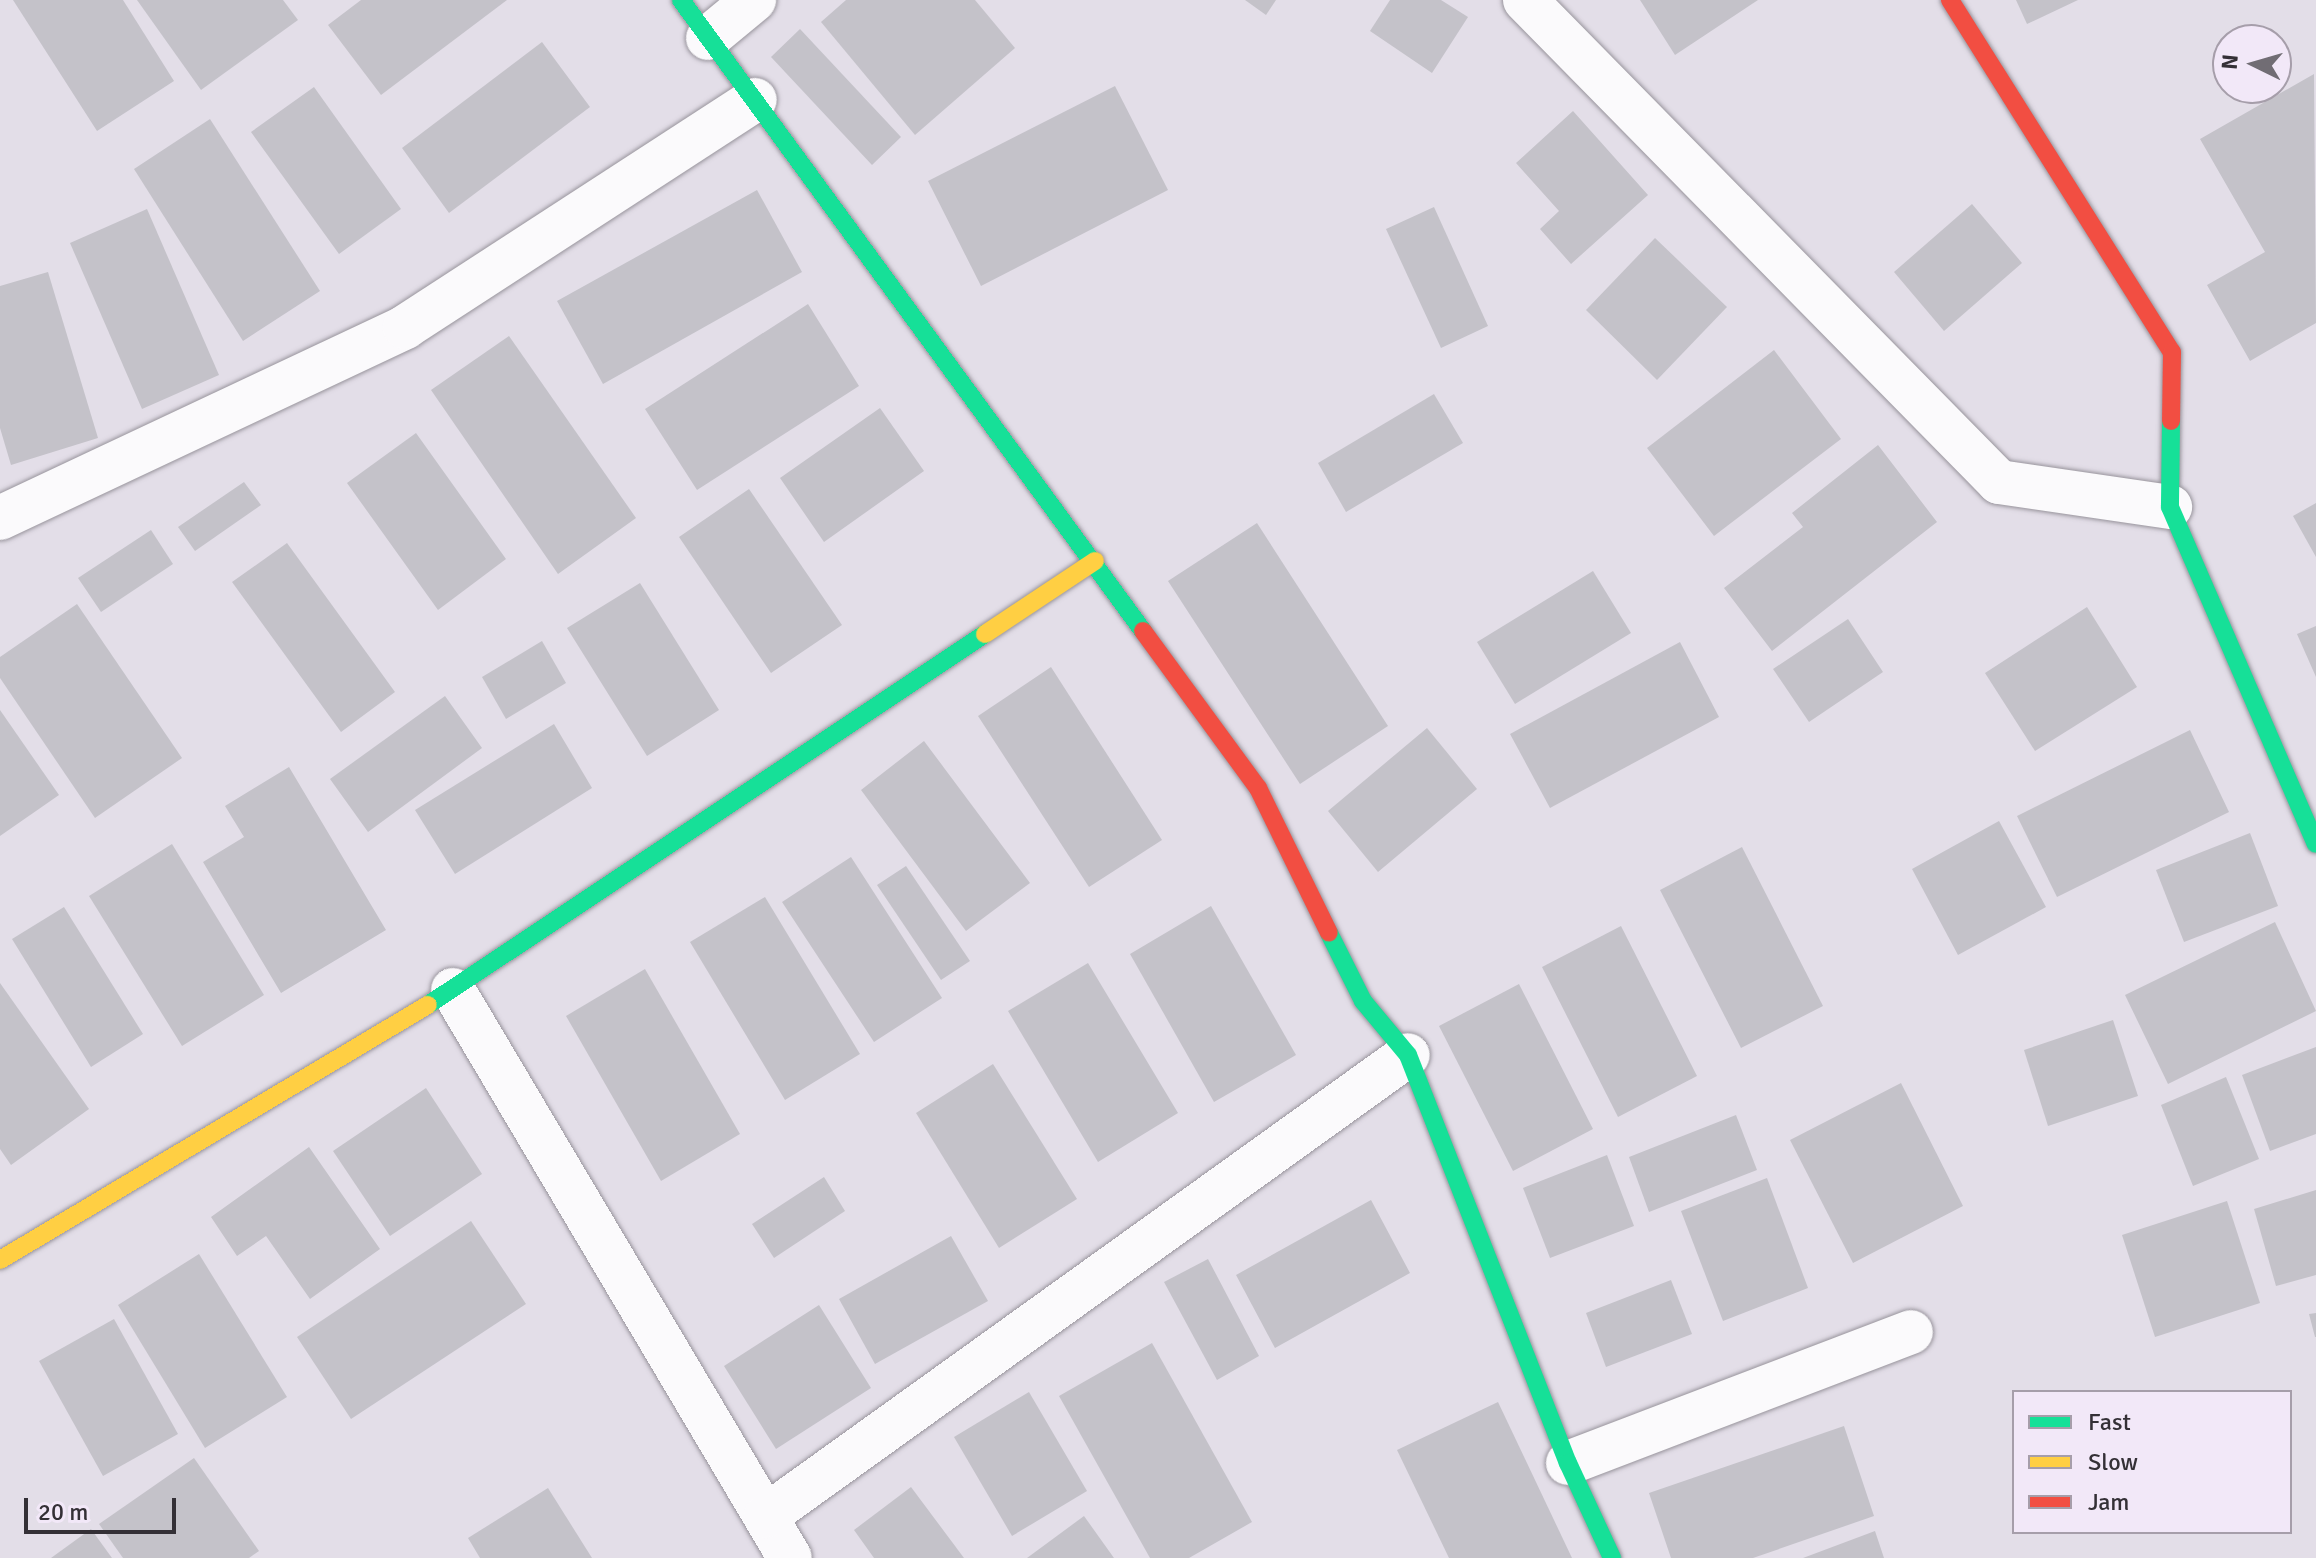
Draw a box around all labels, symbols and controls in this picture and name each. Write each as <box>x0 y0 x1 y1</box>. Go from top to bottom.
north arrow <box>2212 24 2292 104</box>
text: N <box>2215 53 2244 71</box>
legend <box>2012 1390 2292 1534</box>
text: Fast <box>2088 1407 2131 1437</box>
text: Slow <box>2088 1447 2138 1477</box>
scale bar <box>28 1482 180 1532</box>
text: Jam <box>2088 1487 2129 1517</box>
text: 20 m <box>38 1497 88 1527</box>

